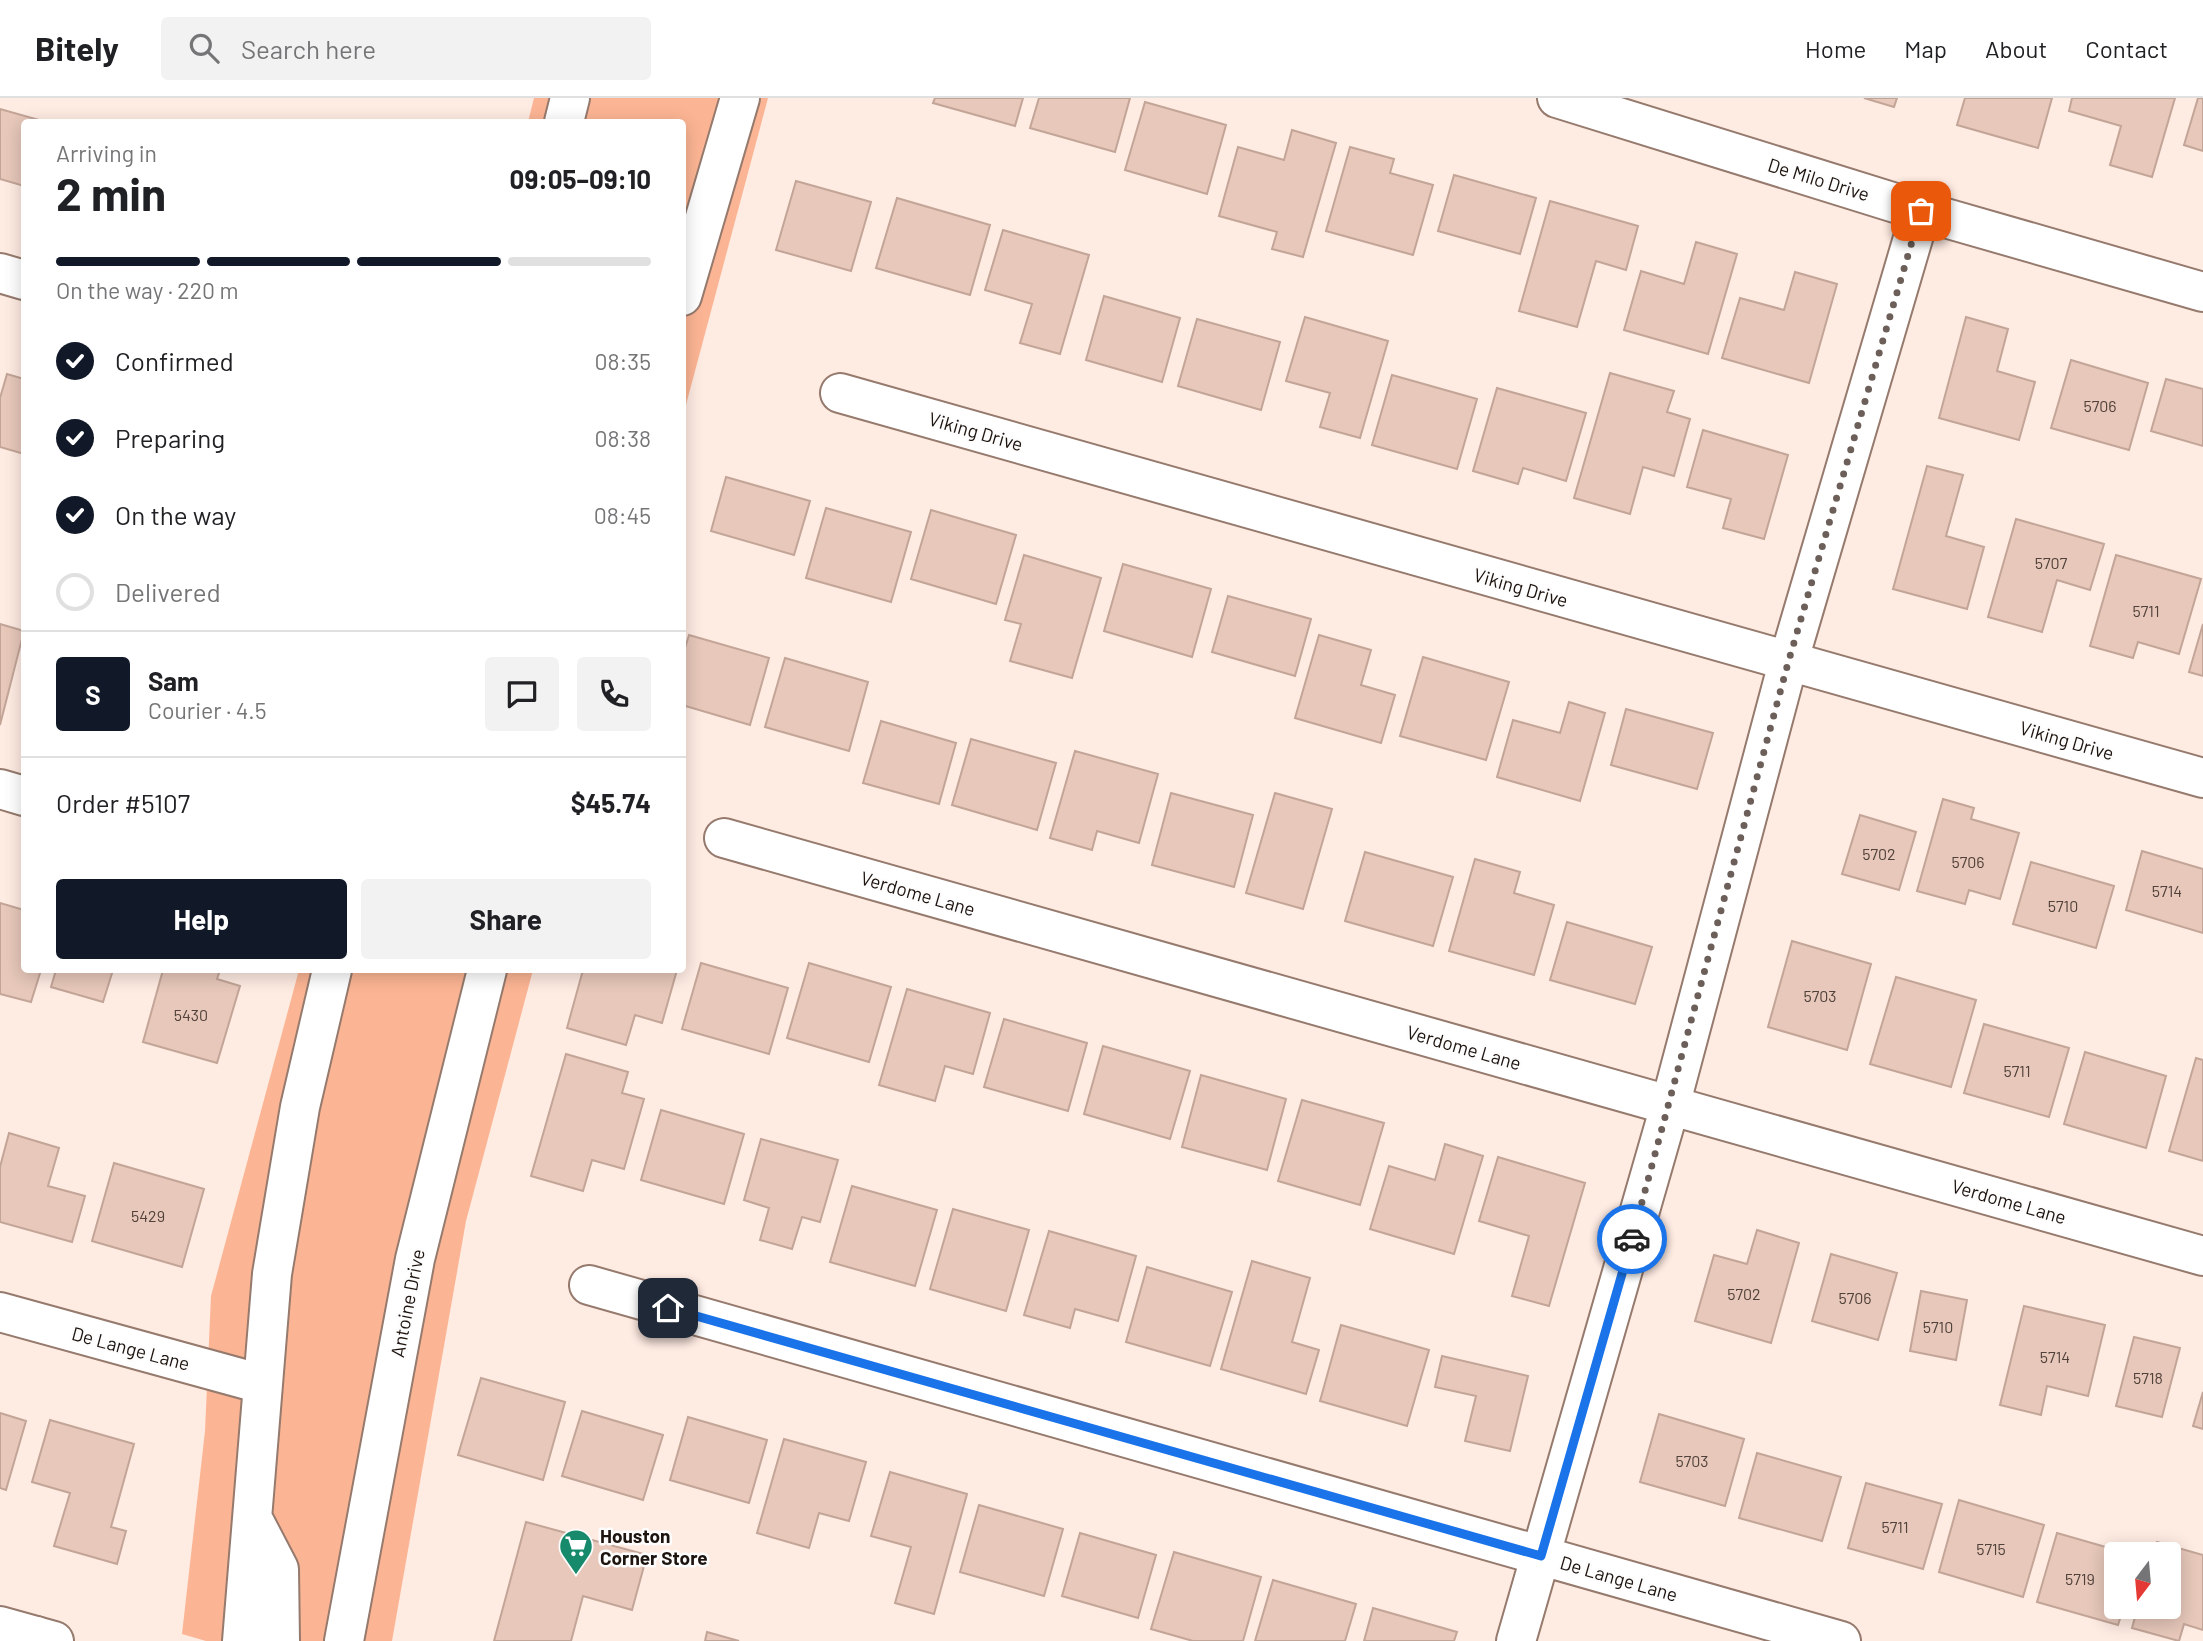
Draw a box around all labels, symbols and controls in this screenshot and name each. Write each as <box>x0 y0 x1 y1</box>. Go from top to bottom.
search box <box>161 17 651 80</box>
text: Bitely <box>35 28 119 68</box>
icon: search <box>185 29 223 67</box>
text: Search here <box>241 33 376 64</box>
text: Home <box>1805 34 1866 63</box>
text: Map <box>1904 34 1947 63</box>
text: About <box>1985 34 2047 63</box>
text: Contact <box>2085 34 2168 63</box>
text: Arriving in <box>56 139 157 167</box>
street label: De Milo Drive <box>1765 153 1873 205</box>
text: 09:05–09:10 <box>510 163 651 194</box>
text: 2 min <box>56 165 166 220</box>
pin <box>1891 181 1951 241</box>
icon: bag <box>1902 192 1940 230</box>
text: On the way · 220 m <box>56 276 239 304</box>
icon: check <box>56 342 94 380</box>
text: Confirmed <box>115 345 234 376</box>
text: 08:35 <box>595 347 651 375</box>
house number: 5706 <box>2083 396 2117 415</box>
street label: Viking Drive <box>926 407 1026 455</box>
icon: check <box>56 419 94 457</box>
text: Preparing <box>115 422 225 453</box>
text: 08:38 <box>594 424 651 452</box>
icon: check <box>56 496 94 534</box>
text: On the way <box>115 499 236 530</box>
text: 08:45 <box>594 501 651 529</box>
house number: 5707 <box>2035 553 2068 572</box>
street label: Viking Drive <box>1471 563 1571 611</box>
text: Delivered <box>115 576 221 607</box>
house number: 5711 <box>2132 601 2160 620</box>
button: chat <box>485 657 559 731</box>
button: phone <box>577 657 651 731</box>
text: Sam <box>148 665 199 696</box>
text: S <box>85 679 101 710</box>
text: Courier · 4.5 <box>148 696 267 724</box>
street label: Viking Drive <box>2017 716 2117 764</box>
text: Order #5107 <box>56 787 190 818</box>
text: $45.74 <box>571 787 651 818</box>
house number: 5702 <box>1862 844 1896 863</box>
house number: 5706 <box>1951 852 1985 871</box>
street label: Verdome Lane <box>858 866 978 920</box>
button: Help <box>56 879 347 959</box>
button: Share <box>361 879 651 959</box>
house number: 5714 <box>2152 881 2182 900</box>
house number: 5710 <box>2048 896 2078 915</box>
house number: 5703 <box>1803 986 1837 1005</box>
house number: 5430 <box>174 1005 208 1024</box>
street label: Verdome Lane <box>1404 1020 1524 1074</box>
house number: 5711 <box>2003 1061 2031 1080</box>
street label: Verdome Lane <box>1949 1174 2069 1228</box>
courier <box>1597 1204 1667 1274</box>
house number: 5429 <box>131 1206 165 1225</box>
icon: car <box>1613 1220 1651 1258</box>
street label: Antoine Drive <box>385 1247 429 1359</box>
pin <box>638 1278 698 1338</box>
house number: 5702 <box>1727 1284 1761 1303</box>
house number: 5706 <box>1838 1288 1872 1307</box>
icon: home <box>649 1289 687 1327</box>
house number: 5710 <box>1923 1317 1953 1336</box>
street label: De Lange Lane <box>69 1321 193 1375</box>
house number: 5714 <box>2040 1347 2070 1366</box>
house number: 5718 <box>2133 1368 2163 1387</box>
house number: 5703 <box>1675 1451 1709 1470</box>
house number: 5711 <box>1881 1517 1909 1536</box>
place label: Houston Corner Store <box>600 1524 708 1569</box>
supermarket icon: Houston Corner Store <box>557 1527 595 1576</box>
house number: 5715 <box>1976 1539 2006 1558</box>
north arrow <box>2104 1542 2180 1619</box>
map controls <box>2104 1542 2181 1619</box>
street label: De Lange Lane <box>1558 1550 1680 1606</box>
house number: 5719 <box>2065 1569 2095 1588</box>

